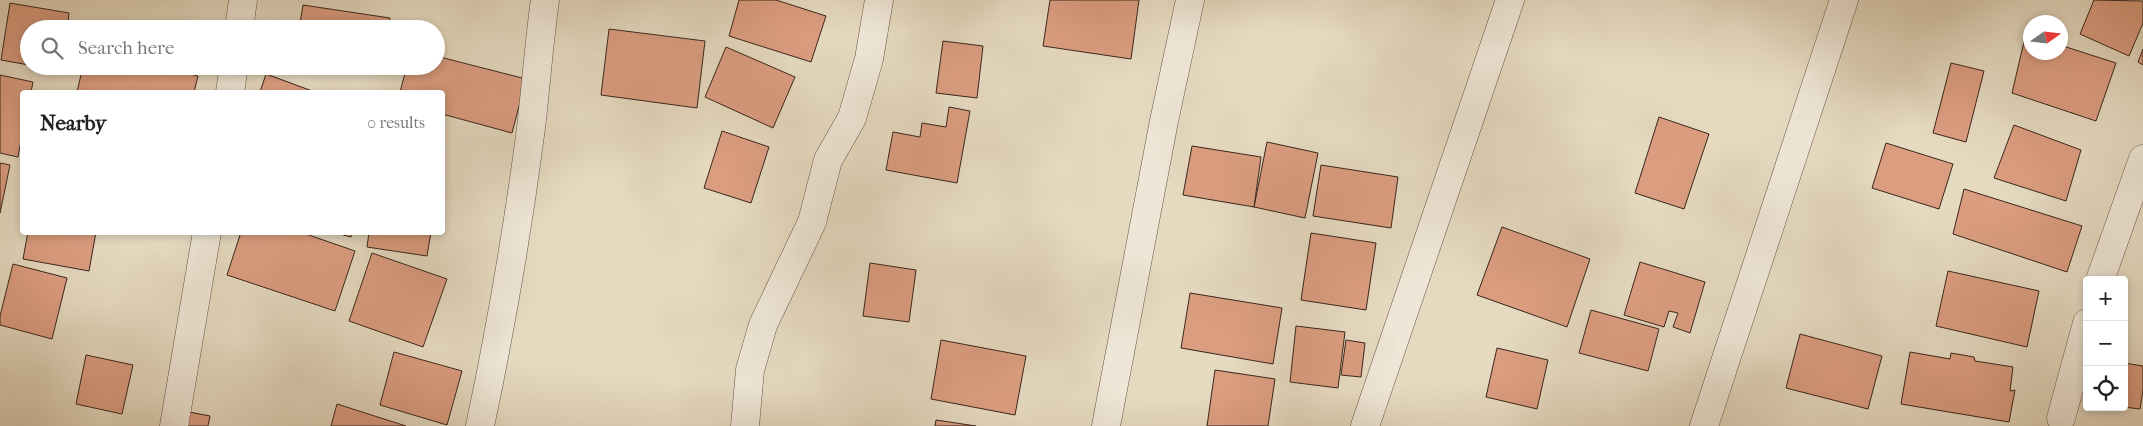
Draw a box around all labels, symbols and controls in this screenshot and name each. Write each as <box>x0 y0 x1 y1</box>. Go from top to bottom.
north arrow <box>2023 15 2068 60</box>
search box <box>20 20 445 75</box>
icon: search <box>38 34 66 62</box>
text: Search here <box>78 37 174 59</box>
text: Nearby <box>40 111 106 135</box>
text: 0 results <box>367 113 425 132</box>
map controls <box>2083 276 2128 411</box>
button: + <box>2083 276 2128 321</box>
button: − <box>2083 321 2128 366</box>
button: locate <box>2083 366 2128 411</box>

